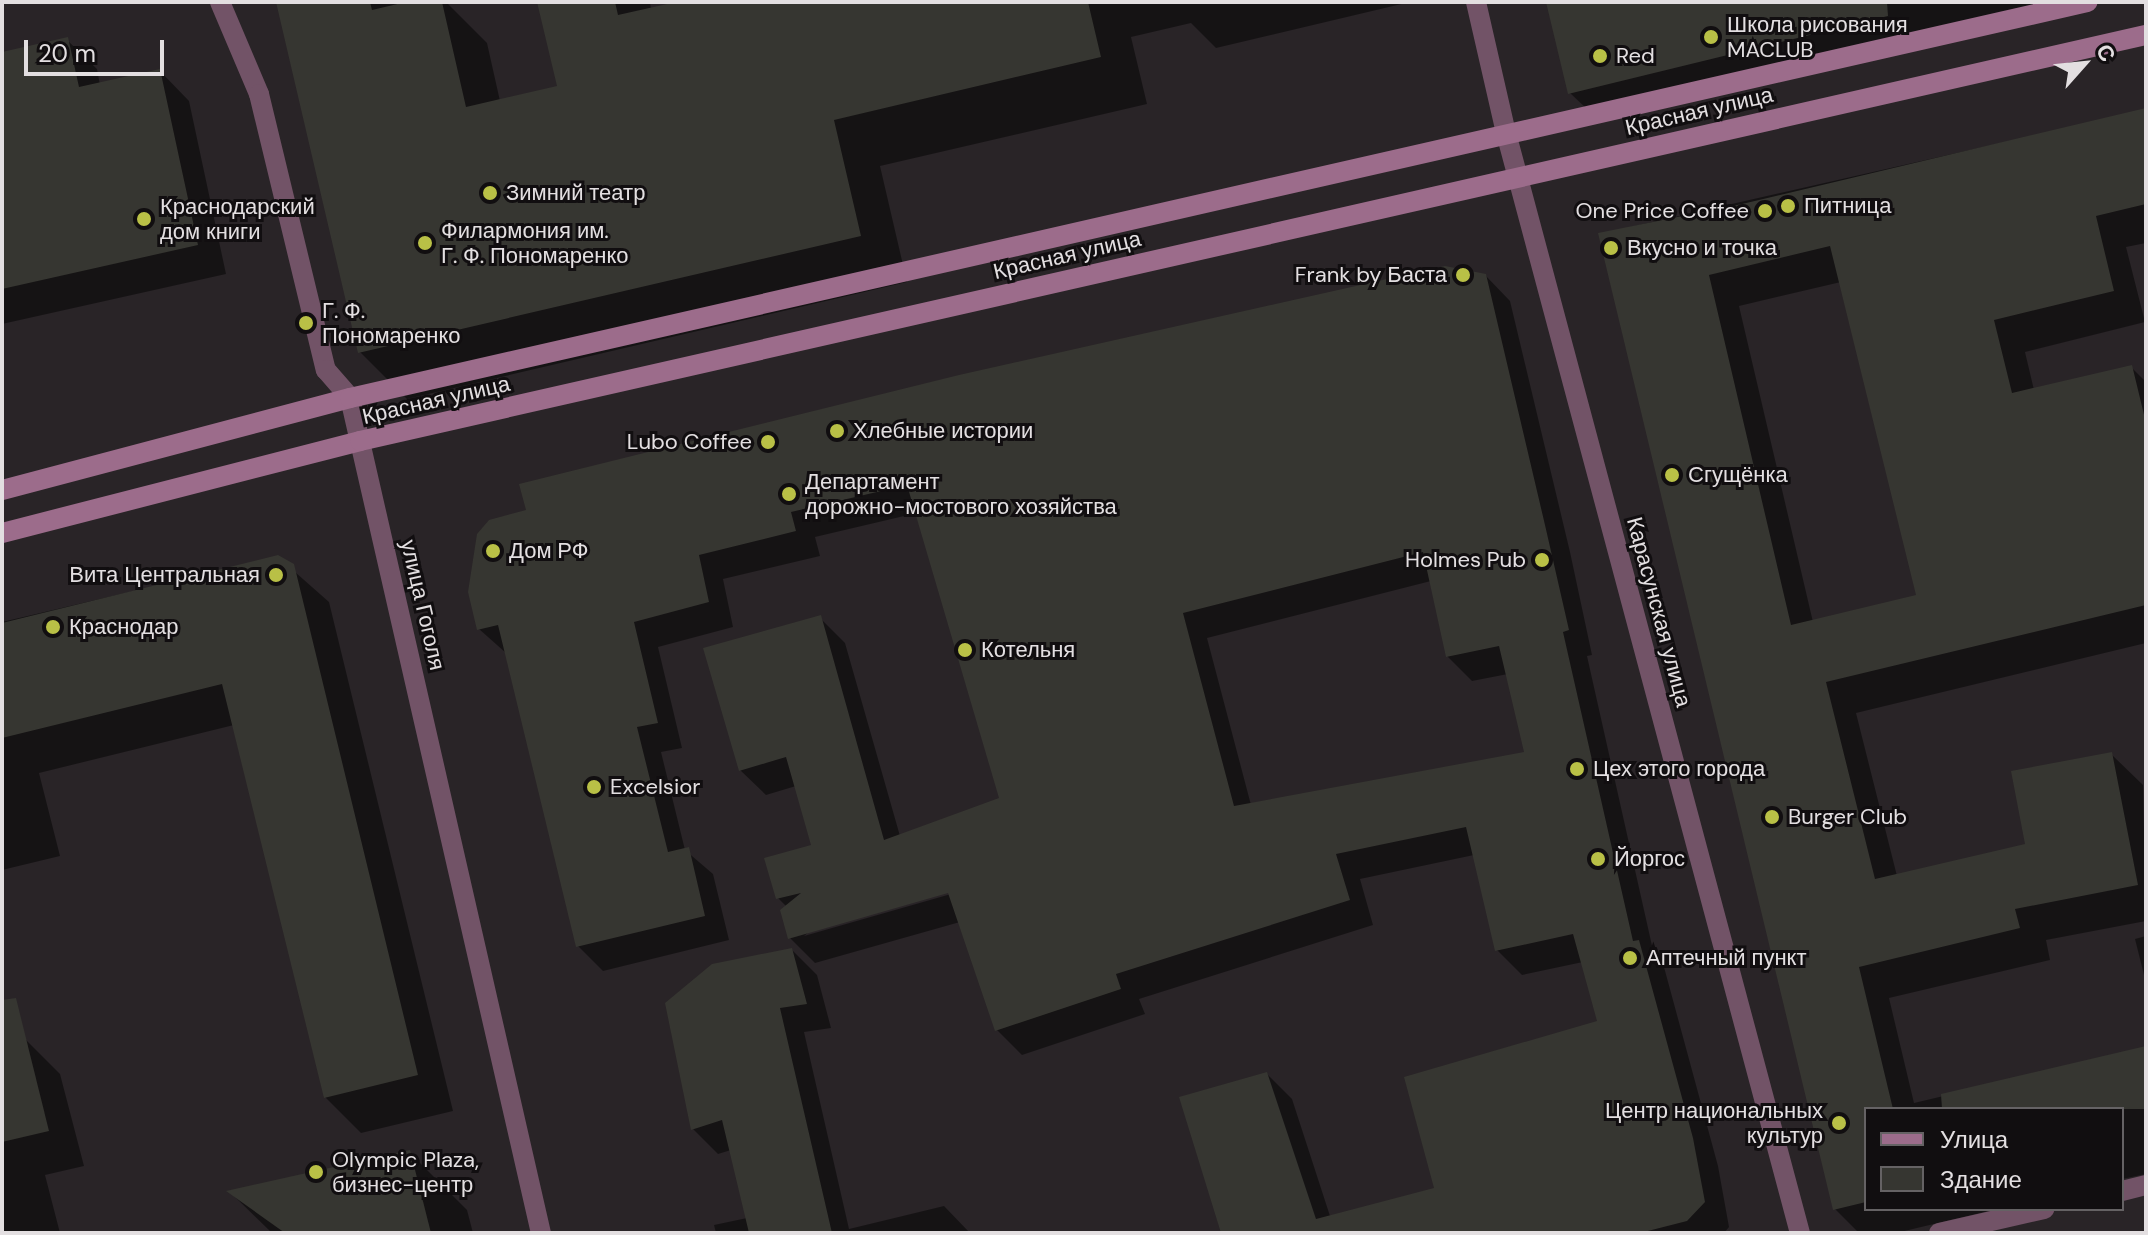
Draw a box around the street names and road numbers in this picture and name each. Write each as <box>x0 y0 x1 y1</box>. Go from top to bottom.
street label: Красная улица <box>1623 81 1775 141</box>
street label: Красная улица <box>991 225 1143 285</box>
street label: Красная улица <box>360 370 512 430</box>
street label: Карасунская улица <box>1621 514 1697 710</box>
street label: улица Гоголя <box>395 537 451 673</box>

